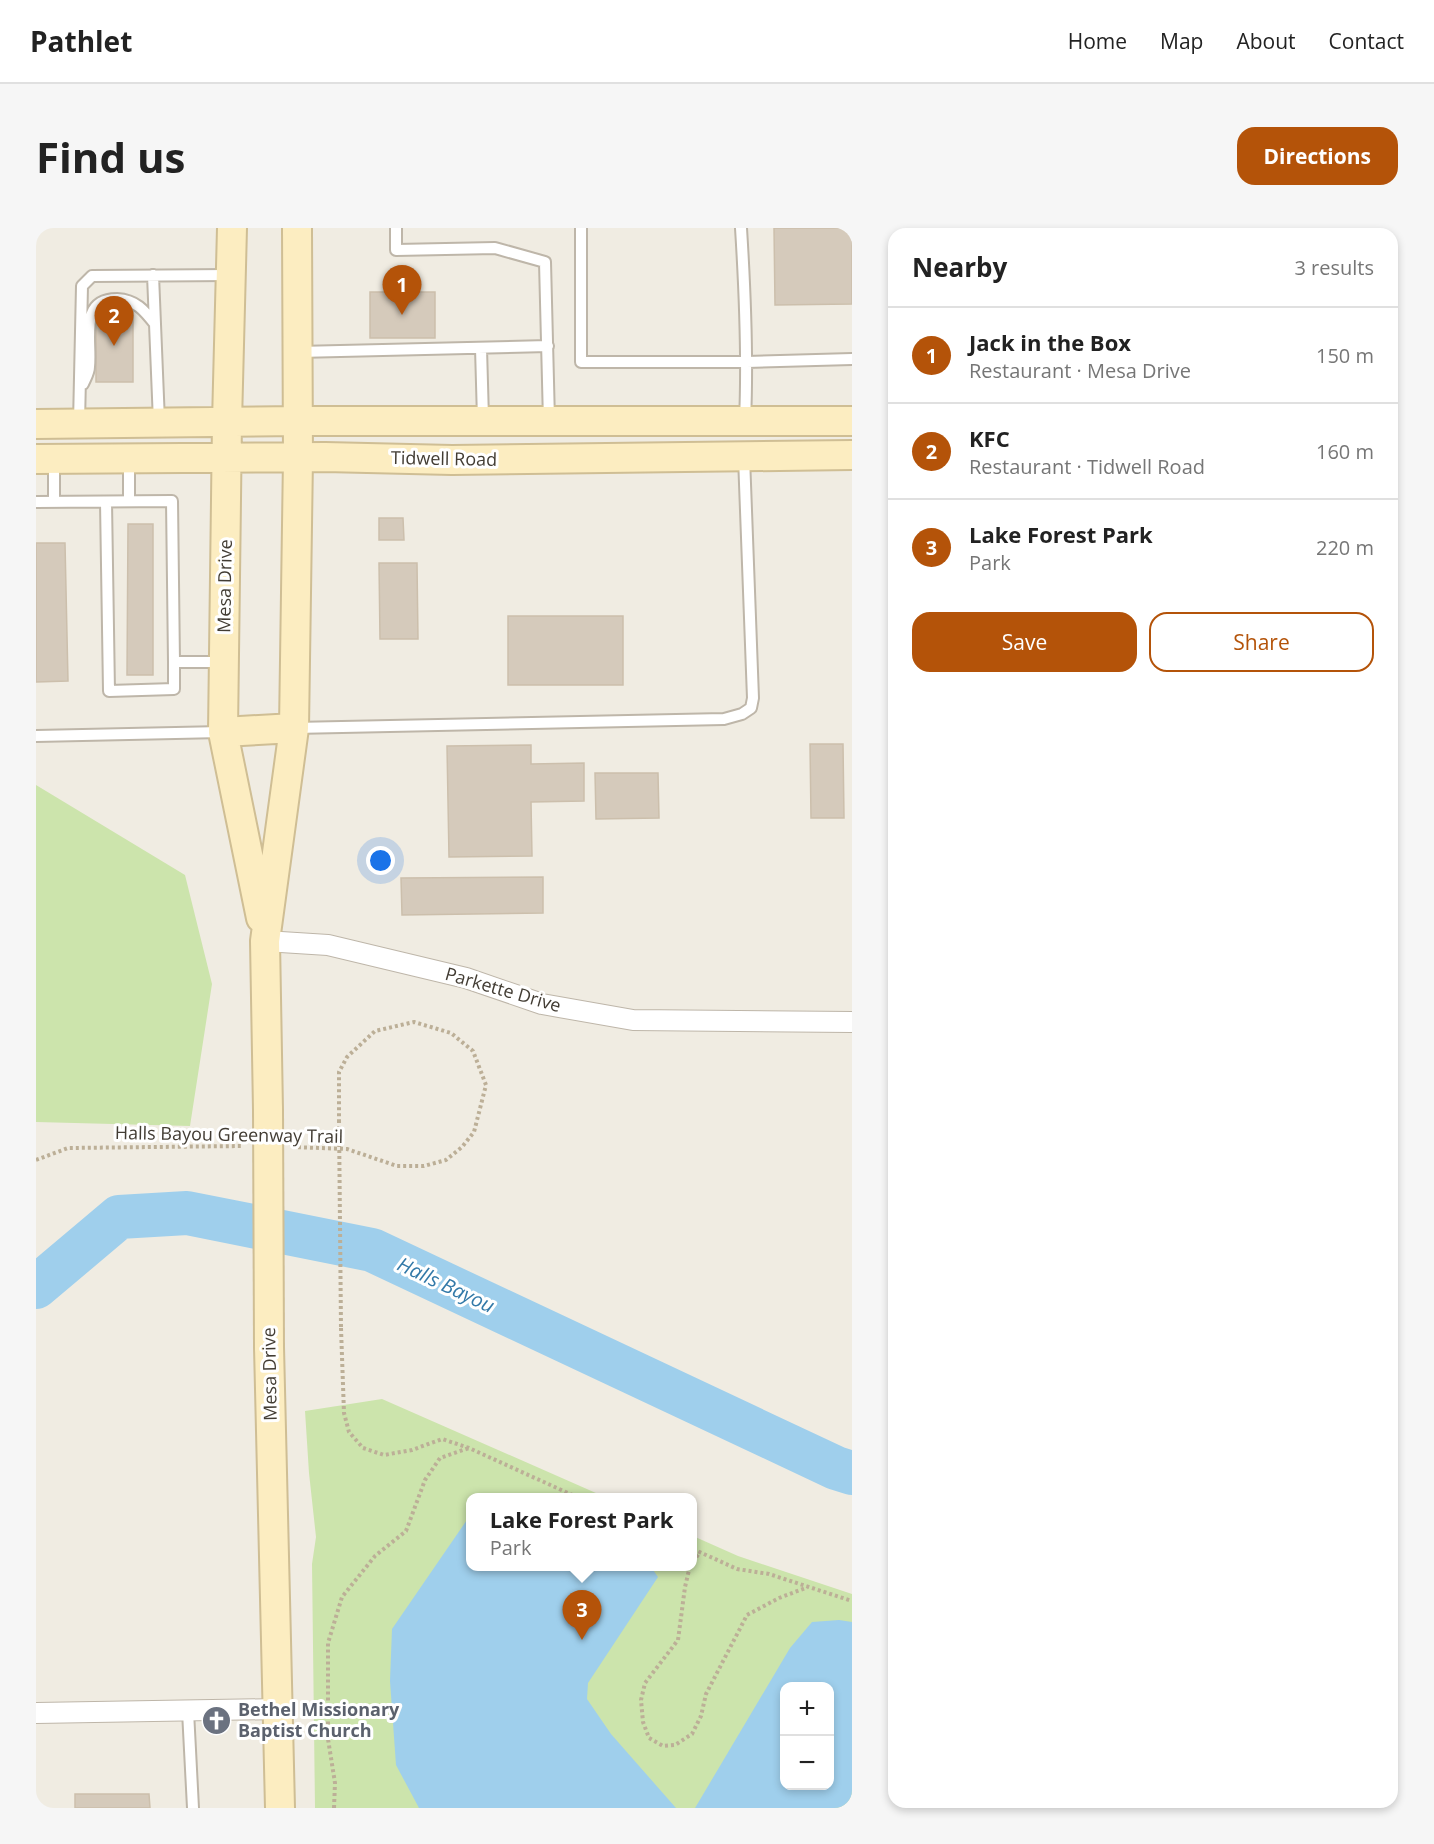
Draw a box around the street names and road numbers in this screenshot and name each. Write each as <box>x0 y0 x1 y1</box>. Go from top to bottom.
street label: Tidwell Road <box>391 445 497 471</box>
street label: Mesa Drive <box>211 539 237 633</box>
street label: Parkette Drive <box>443 961 564 1017</box>
street label: Halls Bayou Greenway Trail <box>115 1120 343 1148</box>
street label: Mesa Drive <box>256 1327 282 1421</box>

